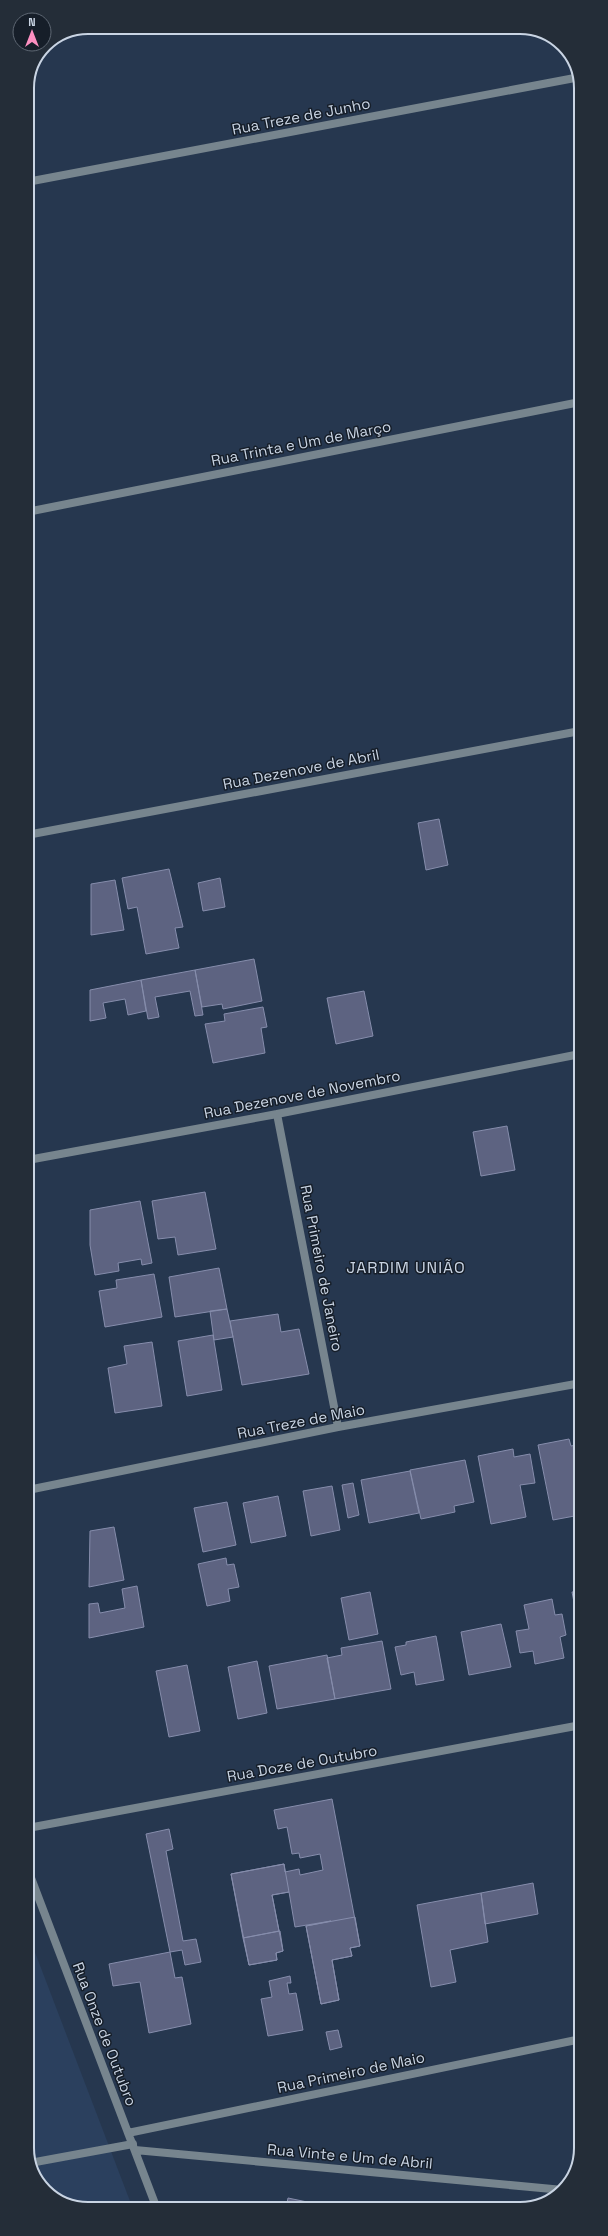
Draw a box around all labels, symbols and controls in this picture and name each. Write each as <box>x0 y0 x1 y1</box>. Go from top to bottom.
north arrow <box>12 12 52 52</box>
text: N <box>28 15 36 29</box>
street label: Rua Treze de Junho <box>230 93 372 139</box>
street label: Rua Trinta e Um de Março <box>209 416 393 470</box>
street label: Rua Dezenove de Abril <box>221 744 381 794</box>
street label: Rua Dezenove de Novembro <box>202 1066 402 1122</box>
street label: Rua Primeiro de Janeiro <box>297 1183 347 1353</box>
district label: JARDIM UNIÃO <box>346 1257 466 1278</box>
street label: Rua Treze de Maio <box>236 1399 366 1443</box>
street label: Rua Doze de Outubro <box>225 1740 379 1786</box>
street label: Rua Onze de Outubro <box>69 1959 141 2109</box>
street label: Rua Primeiro de Maio <box>275 2047 427 2097</box>
street label: Rua Vinte e Um de Abril <box>266 2139 434 2173</box>

